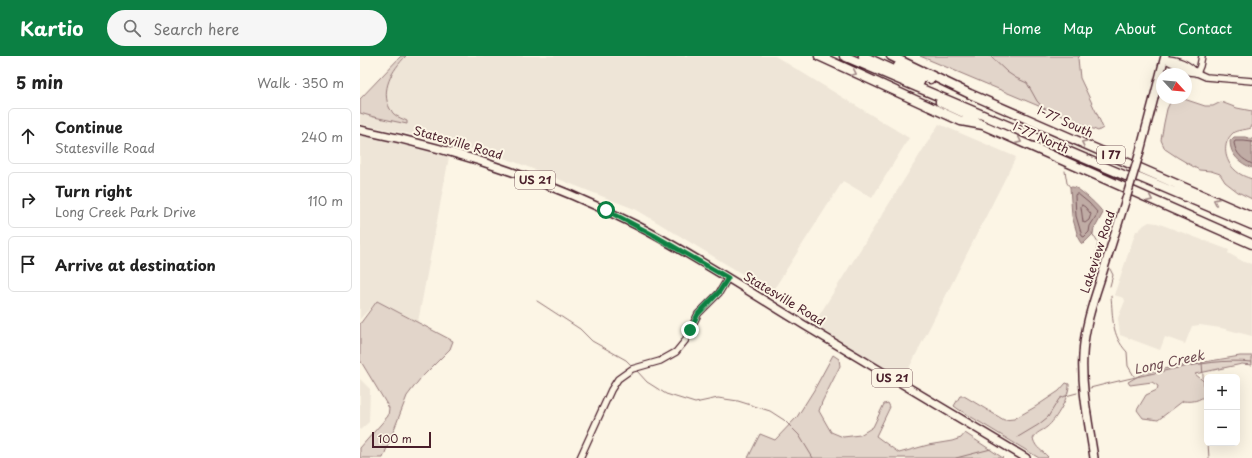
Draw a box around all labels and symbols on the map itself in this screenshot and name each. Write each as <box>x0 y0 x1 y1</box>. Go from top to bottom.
one-way arrow <box>850 68 857 76</box>
north arrow <box>1156 68 1192 104</box>
street label: I-77 South <box>1035 101 1096 141</box>
street label: I-77 North <box>1010 117 1072 157</box>
street label: Statesville Road <box>411 121 505 163</box>
one-way arrow <box>1014 136 1022 144</box>
one-way arrow <box>1081 140 1088 148</box>
road number: I 77 <box>1097 146 1125 164</box>
road number: US 21 <box>515 171 555 189</box>
one-way arrow <box>1146 194 1154 202</box>
one-way arrow <box>1213 198 1220 206</box>
route start <box>597 201 615 219</box>
street label: Lakeview Road <box>1075 208 1119 295</box>
street label: Statesville Road <box>740 267 829 330</box>
route end <box>681 321 699 339</box>
water label: Long Creek <box>1132 345 1207 378</box>
road number: US 21 <box>872 369 912 387</box>
scale bar <box>372 430 431 449</box>

